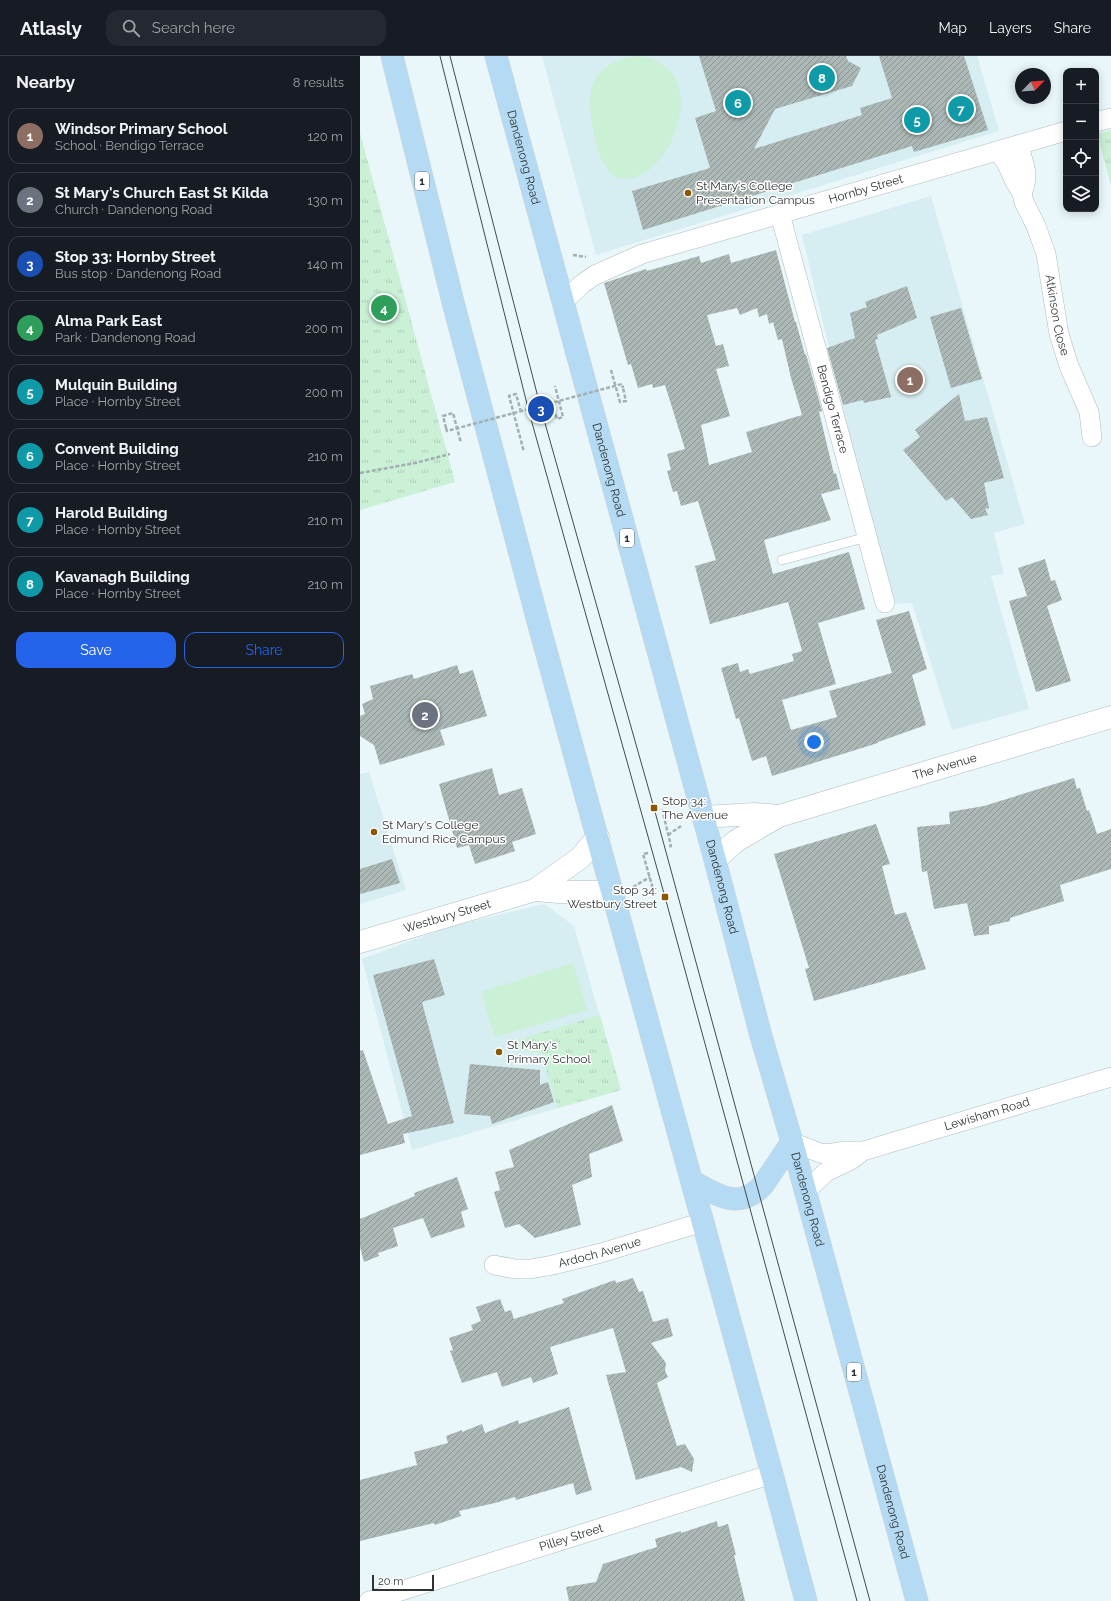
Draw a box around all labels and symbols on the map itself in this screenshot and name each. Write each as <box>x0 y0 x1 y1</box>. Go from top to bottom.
pin: 8 <box>809 63 835 93</box>
north arrow <box>1015 68 1051 104</box>
pin: 6 <box>725 88 751 118</box>
pin: 7 <box>948 94 974 124</box>
pin: 5 <box>904 105 930 135</box>
street label: Dandenong Road <box>504 109 543 206</box>
road number: 1 <box>415 172 429 190</box>
street label: Hornby Street <box>827 172 905 206</box>
place label: St Mary's College Presentation Campus <box>696 179 815 207</box>
marker: St Mary's College Presentation Campus <box>683 188 693 198</box>
street label: Atkinson Close <box>1042 273 1072 357</box>
pin: 4 <box>371 293 397 323</box>
street label: Bendigo Terrace <box>814 363 851 455</box>
pin: 1 <box>897 365 923 395</box>
pin: 3 <box>528 394 554 424</box>
street label: Dandenong Road <box>589 421 628 519</box>
road number: 1 <box>620 529 634 547</box>
pin: 2 <box>412 700 438 730</box>
your location <box>804 732 824 752</box>
street label: The Avenue <box>911 750 978 783</box>
place label: Stop 34: The Avenue <box>662 794 728 822</box>
marker: Stop 34: The Avenue <box>649 803 659 813</box>
place label: St Mary's College Edmund Rice Campus <box>382 818 506 846</box>
marker: St Mary's College Edmund Rice Campus <box>369 827 379 837</box>
street label: Dandenong Road <box>703 838 741 936</box>
place label: Stop 34: Westbury Street <box>567 883 657 911</box>
marker: Stop 34: Westbury Street <box>660 892 670 902</box>
street label: Westbury Street <box>402 897 492 936</box>
place label: St Mary's Primary School <box>507 1038 591 1066</box>
marker: St Mary's Primary School <box>494 1047 504 1057</box>
street label: Lewisham Road <box>943 1095 1031 1133</box>
street label: Dandenong Road <box>788 1151 827 1248</box>
street label: Ardoch Avenue <box>557 1234 643 1270</box>
road number: 1 <box>847 1363 861 1381</box>
street label: Dandenong Road <box>873 1463 912 1561</box>
street label: Pilley Street <box>538 1521 605 1554</box>
scale bar <box>372 1573 434 1592</box>

